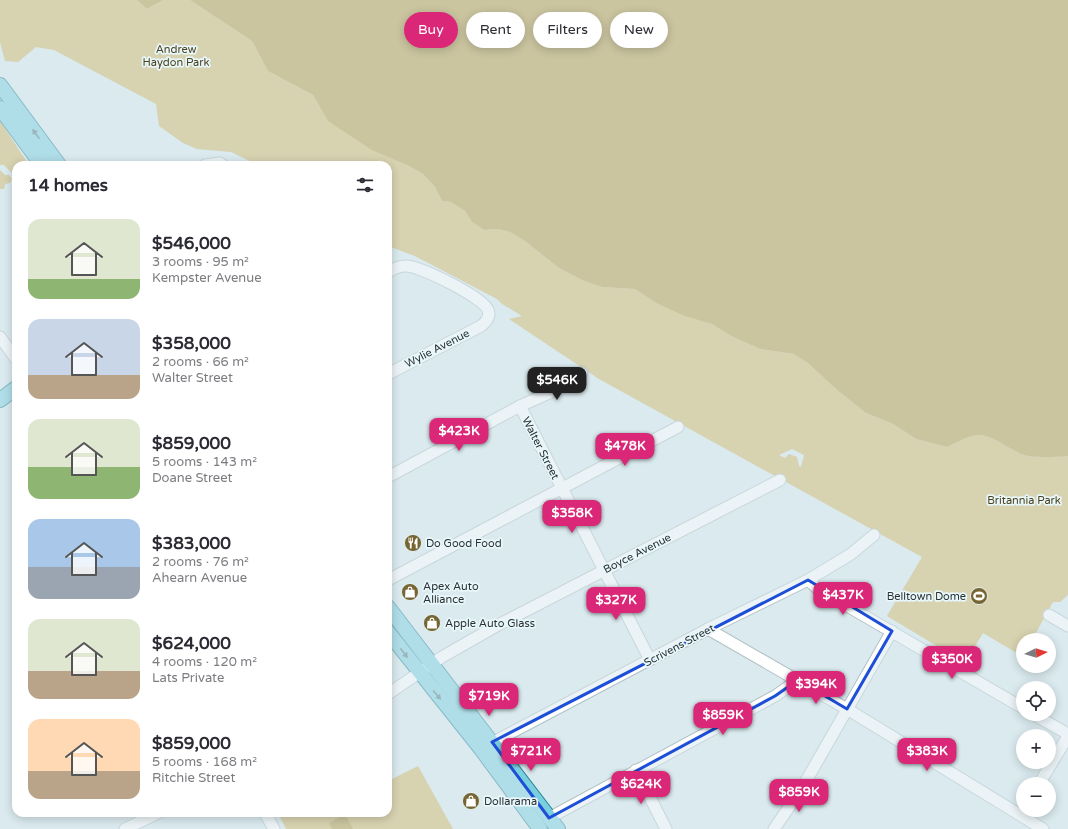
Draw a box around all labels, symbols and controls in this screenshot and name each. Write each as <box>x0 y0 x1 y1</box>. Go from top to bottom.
chip: Buy <box>404 12 458 48</box>
chip: Rent <box>466 12 525 48</box>
chip: Filters <box>533 12 602 48</box>
chip: New <box>610 12 668 48</box>
park label: Andrew Haydon Park <box>143 43 209 69</box>
one-way arrow <box>31 128 40 139</box>
icon: filters <box>354 174 376 196</box>
text: 14 homes <box>28 175 108 196</box>
text: $546,000 <box>152 233 231 254</box>
icon: home <box>60 235 108 283</box>
text: 3 rooms · 95 m² <box>152 254 249 270</box>
text: Kempster Avenue <box>152 270 262 286</box>
street label: Wylie Avenue <box>403 327 472 370</box>
text: $358,000 <box>152 333 231 354</box>
icon: home <box>60 335 108 383</box>
text: 2 rooms · 66 m² <box>152 354 249 370</box>
pin: $546K <box>529 367 585 401</box>
text: Walter Street <box>152 370 233 386</box>
text: $546K <box>536 372 578 388</box>
street label: Walter Street <box>519 415 562 482</box>
pin: $423K <box>431 418 487 452</box>
text: $423K <box>438 423 480 439</box>
text: $859,000 <box>152 433 231 454</box>
pin: $478K <box>597 433 653 467</box>
icon: home <box>60 435 108 483</box>
text: $478K <box>604 438 646 454</box>
text: 5 rooms · 143 m² <box>152 454 257 470</box>
text: Doane Street <box>152 470 233 486</box>
park label: Britannia Park <box>987 494 1061 507</box>
pin: $358K <box>544 500 600 534</box>
text: $358K <box>551 505 593 521</box>
street label: Boyce Avenue <box>601 531 673 576</box>
text: $383,000 <box>152 533 231 554</box>
restaurant icon: Do Good Food <box>403 533 423 553</box>
icon: home <box>60 535 108 583</box>
place label: Do Good Food <box>426 537 502 550</box>
text: 2 rooms · 76 m² <box>152 554 249 570</box>
text: Ahearn Avenue <box>152 570 247 586</box>
place label: Apex Auto Alliance <box>423 580 479 606</box>
shop icon: Apex Auto Alliance <box>400 582 420 602</box>
pin: $437K <box>815 582 871 616</box>
sports icon: Belltown Dome <box>969 586 989 606</box>
pin: $327K <box>588 587 644 621</box>
text: $437K <box>822 587 864 603</box>
place label: Belltown Dome <box>887 590 966 603</box>
text: $327K <box>595 592 637 608</box>
shop icon: Apple Auto Glass <box>422 613 442 633</box>
place label: Apple Auto Glass <box>445 617 535 630</box>
street label: Scrivens Street <box>642 621 717 669</box>
text: $624,000 <box>152 633 231 654</box>
north arrow <box>1016 633 1056 673</box>
map controls <box>1016 633 1056 817</box>
icon: home <box>60 635 108 683</box>
pin: $350K <box>924 646 980 680</box>
one-way arrow <box>400 648 408 659</box>
text: $350K <box>931 651 973 667</box>
text: 4 rooms · 120 m² <box>152 654 257 670</box>
text: Lats Private <box>152 670 224 686</box>
pin: $394K <box>788 671 844 705</box>
text: $394K <box>795 676 837 692</box>
button: locate <box>1016 681 1056 721</box>
pin: $719K <box>461 683 517 717</box>
text: $719K <box>468 688 510 704</box>
one-way arrow <box>433 690 442 701</box>
pin: $859K <box>695 702 751 736</box>
text: $859K <box>702 707 744 723</box>
button: + <box>1016 729 1056 769</box>
text: $859,000 <box>152 733 231 754</box>
icon: home <box>60 735 108 783</box>
pin: $721K <box>503 738 559 772</box>
pin: $383K <box>899 738 955 772</box>
text: $721K <box>510 743 552 759</box>
text: $383K <box>906 743 948 759</box>
text: 5 rooms · 168 m² <box>152 754 257 770</box>
text: Ritchie Street <box>152 770 235 786</box>
pin: $624K <box>613 771 669 805</box>
text: $624K <box>620 776 662 792</box>
button: − <box>1016 777 1056 817</box>
pin: $859K <box>771 779 827 813</box>
text: $859K <box>778 784 820 800</box>
shop icon: Dollarama <box>461 791 481 811</box>
place label: Dollarama <box>484 795 537 808</box>

